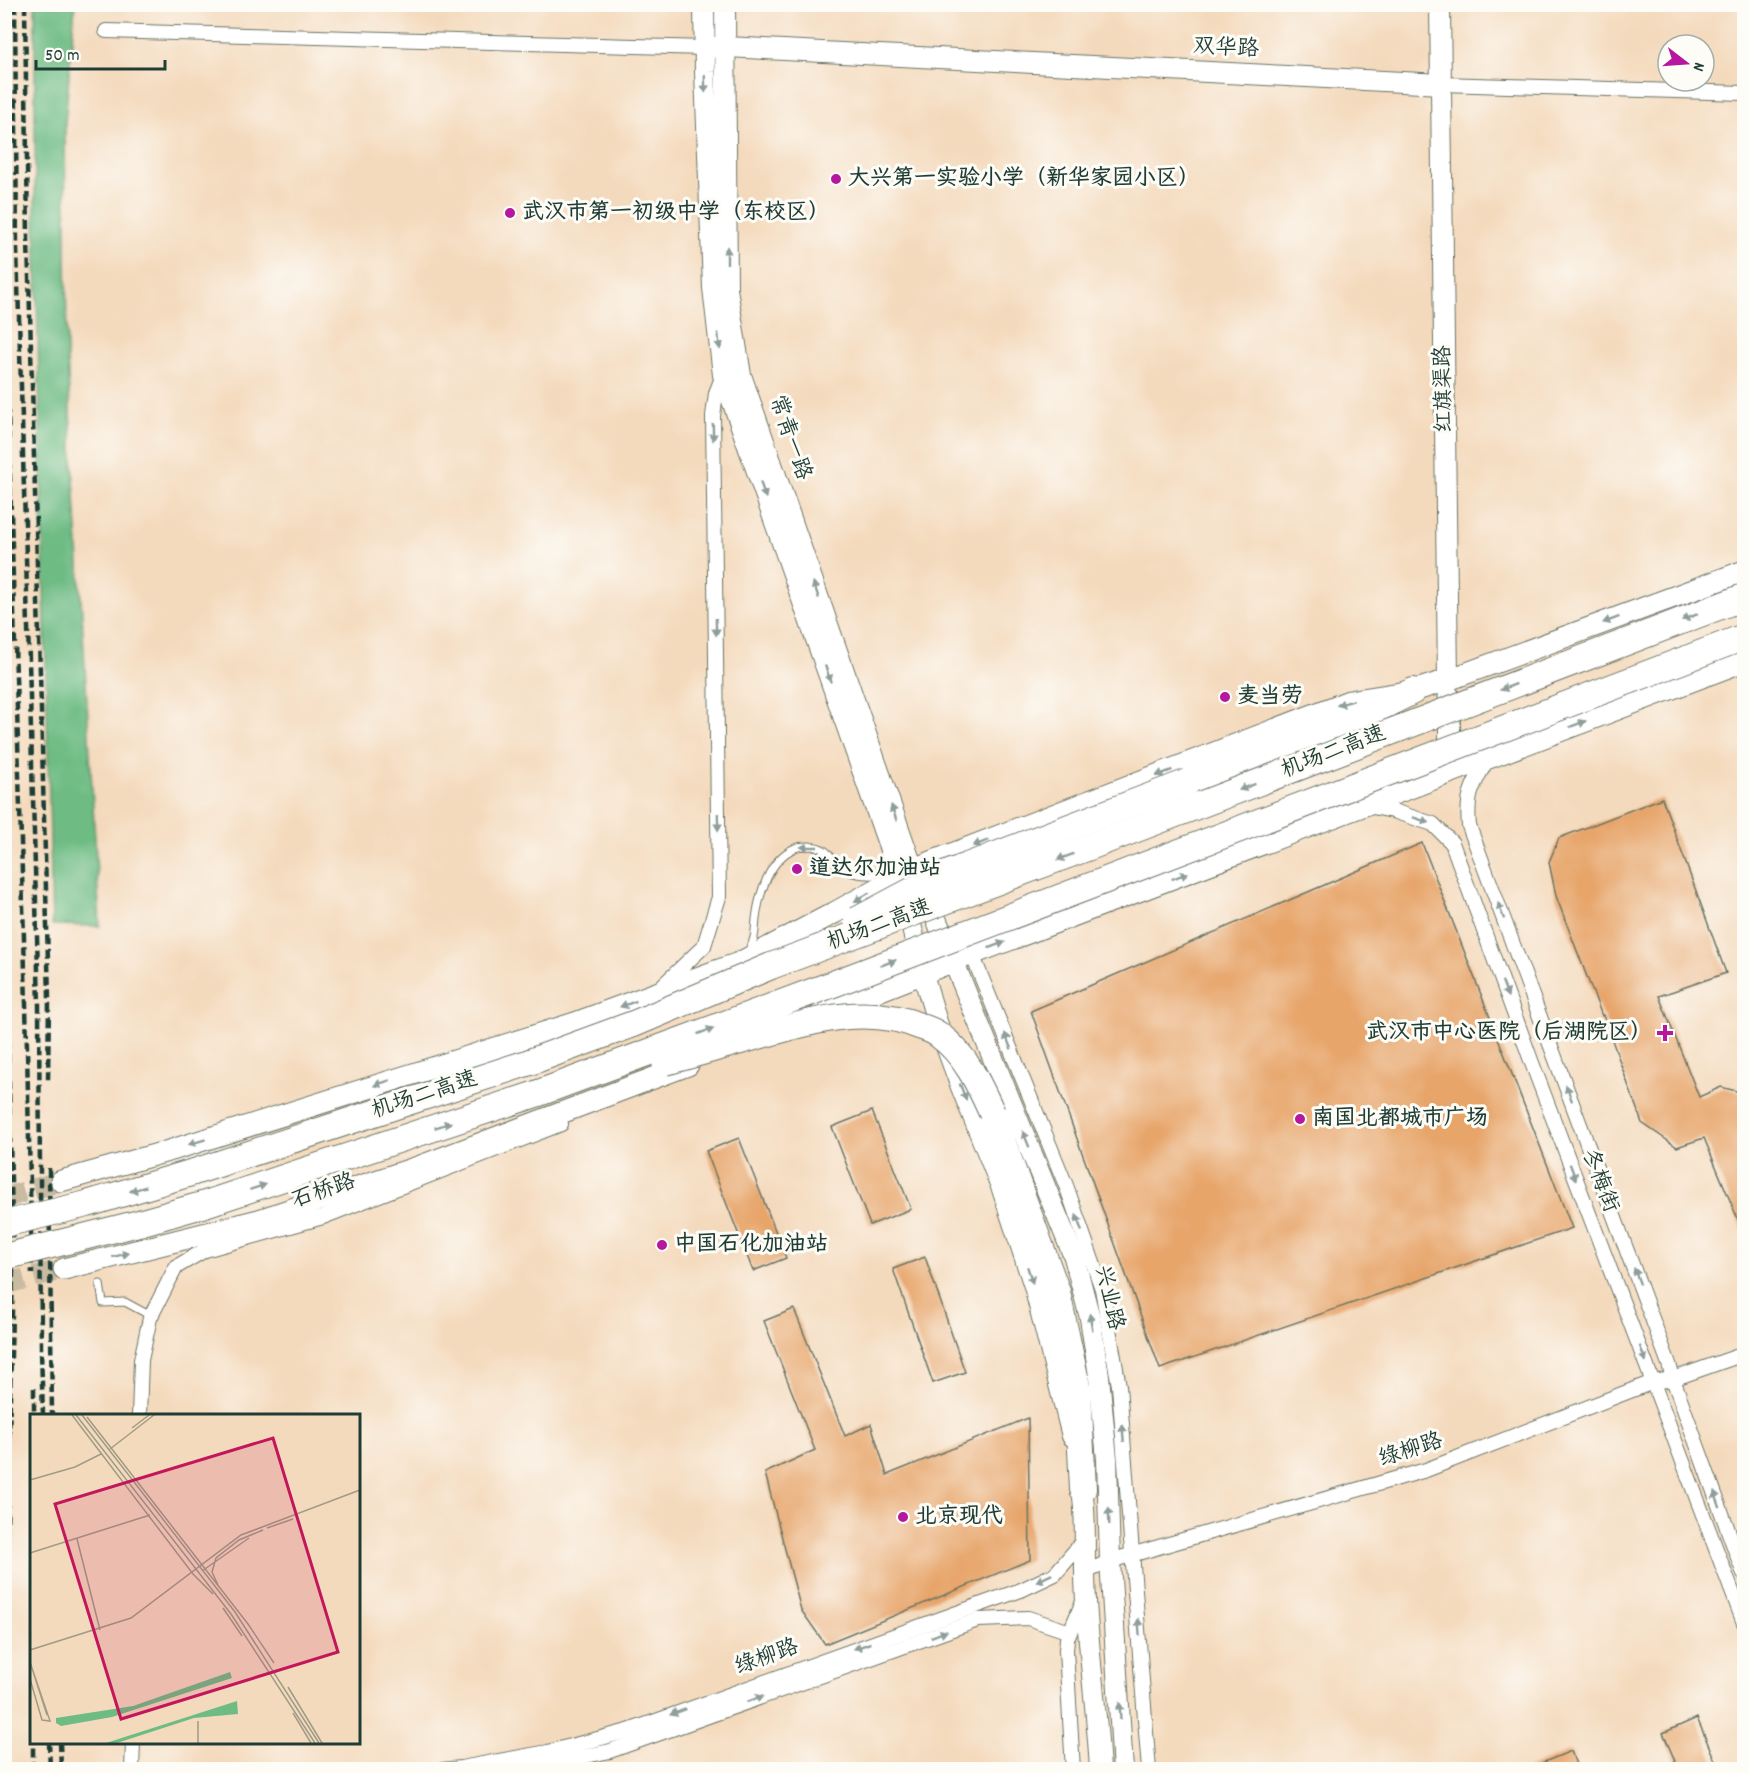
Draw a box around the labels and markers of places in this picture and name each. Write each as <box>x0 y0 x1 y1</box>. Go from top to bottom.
place label: 大兴第一实验小学（新华家园小区） <box>848 164 1200 195</box>
marker: 大兴第一实验小学（新华家园小区） <box>829 172 843 186</box>
place label: 武汉市第一初级中学（东校区） <box>522 198 830 229</box>
marker: 武汉市第一初级中学（东校区） <box>503 206 517 220</box>
place label: 麦当劳 <box>1237 682 1303 713</box>
marker: 麦当劳 <box>1218 690 1232 704</box>
place label: 道达尔加油站 <box>809 854 941 885</box>
marker: 道达尔加油站 <box>790 862 804 876</box>
place label: 武汉市中心医院（后湖院区） <box>1366 1018 1652 1049</box>
marker: 武汉市中心医院（后湖院区） <box>1656 1024 1674 1042</box>
place label: 南国北都城市广场 <box>1312 1104 1488 1135</box>
marker: 南国北都城市广场 <box>1293 1112 1307 1126</box>
place label: 中国石化加油站 <box>674 1230 828 1261</box>
marker: 中国石化加油站 <box>655 1238 669 1252</box>
place label: 北京现代 <box>915 1502 1003 1533</box>
marker: 北京现代 <box>896 1510 910 1524</box>

